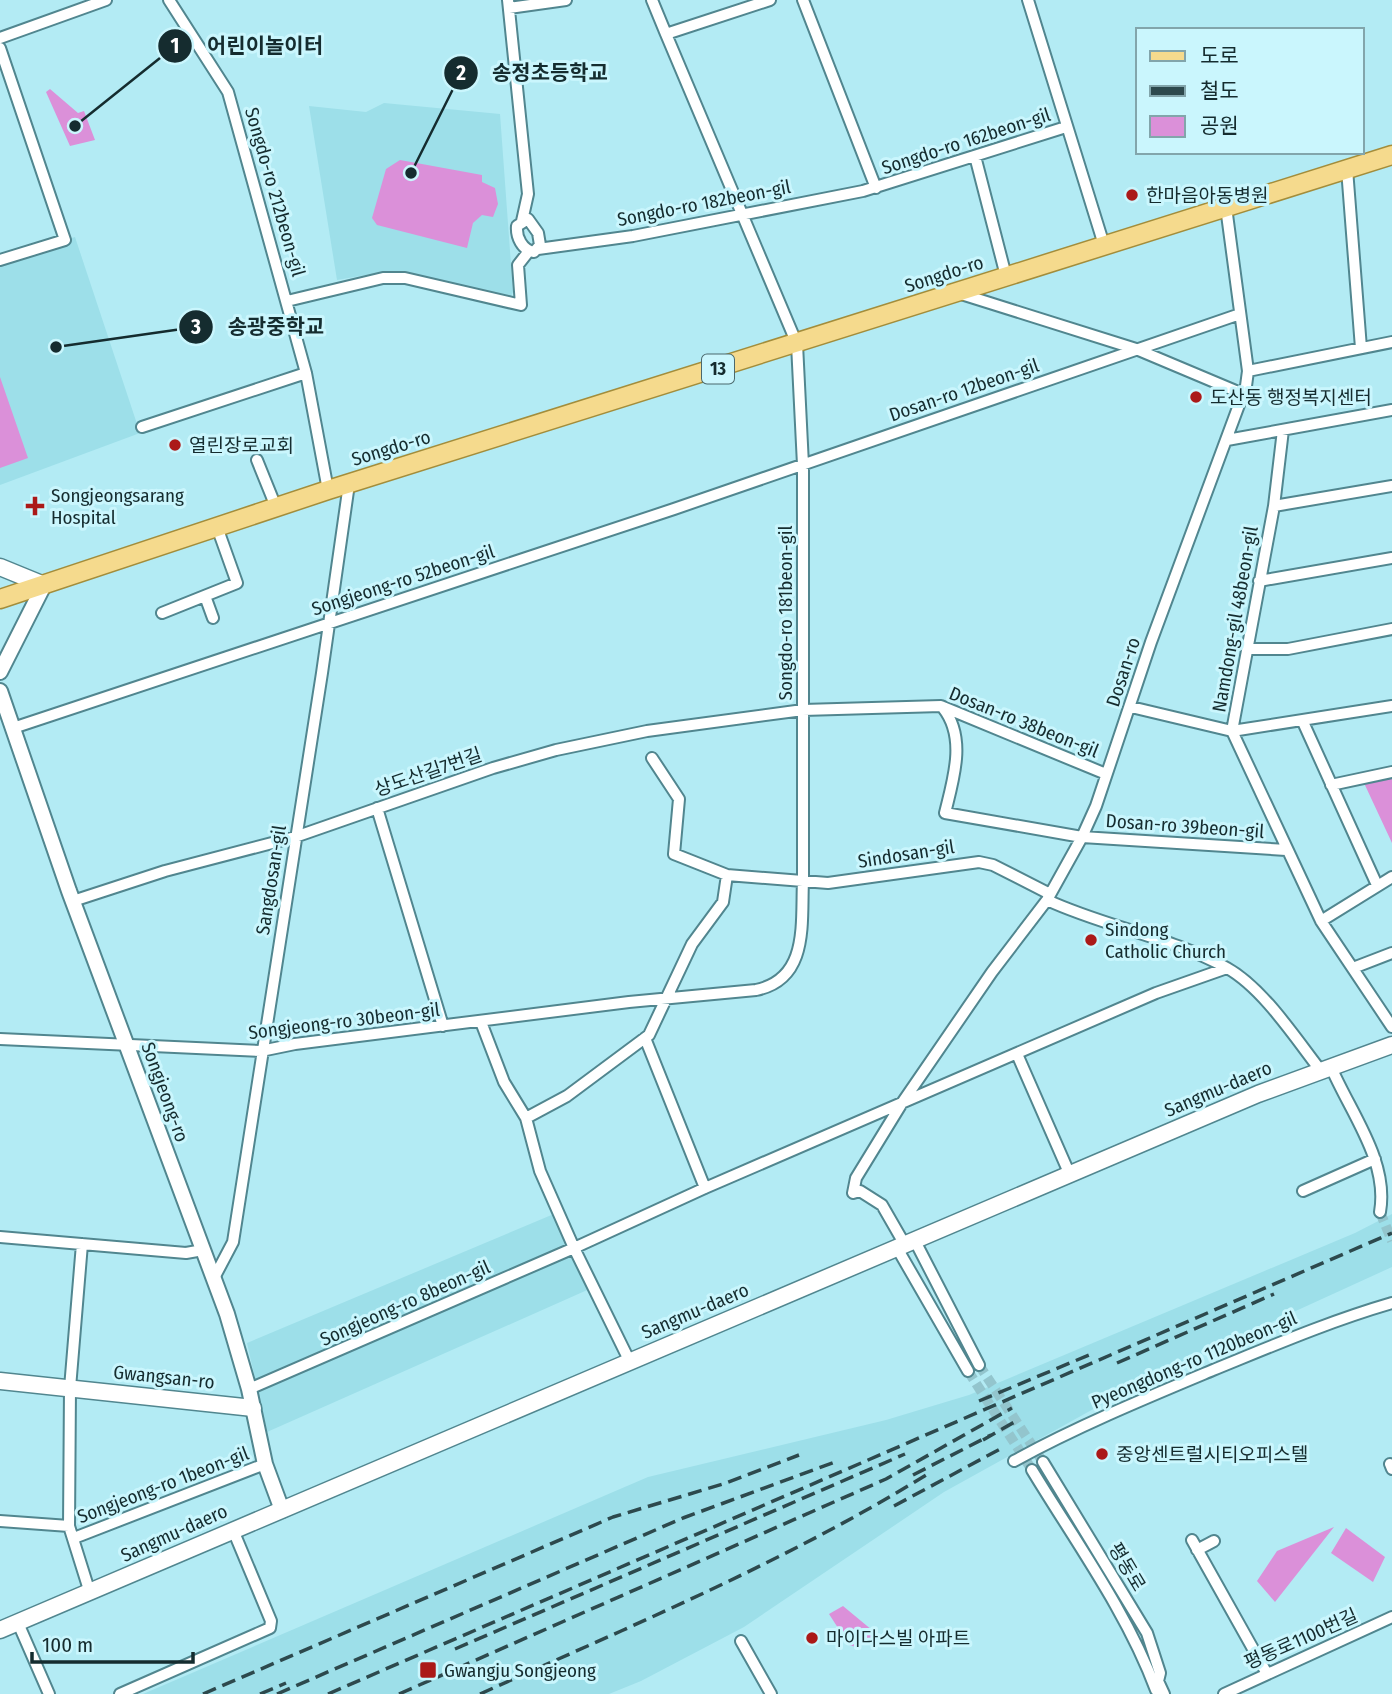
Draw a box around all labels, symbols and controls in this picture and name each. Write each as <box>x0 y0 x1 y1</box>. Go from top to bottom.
callout: 어린이놀이터 <box>158 25 337 67</box>
legend <box>1136 28 1364 154</box>
text: 1 <box>171 33 179 59</box>
text: 어린이놀이터 <box>207 33 323 59</box>
text: 도로 <box>1200 43 1239 69</box>
callout: 송정초등학교 <box>443 52 622 94</box>
text: 2 <box>455 60 466 86</box>
text: 송정초등학교 <box>492 60 608 86</box>
text: 철도 <box>1200 78 1239 104</box>
street label: Songdo-ro 162beon-gil <box>879 103 1053 179</box>
street label: Songdo-ro 212beon-gil <box>240 105 310 279</box>
text: 공원 <box>1200 113 1239 139</box>
street label: Songdo-ro 182beon-gil <box>615 175 793 231</box>
place label: 한마음아동병원 <box>1146 184 1268 207</box>
marker: 한마음아동병원 <box>1124 187 1140 203</box>
street label: Songdo-ro <box>902 250 986 298</box>
callout: 송광중학교 <box>178 306 338 348</box>
text: 3 <box>190 314 201 340</box>
text: 송광중학교 <box>228 314 324 340</box>
road number: 13 <box>702 354 734 384</box>
street label: Dosan-ro 12beon-gil <box>886 354 1042 426</box>
place label: 도산동 행정복지센터 <box>1210 386 1372 409</box>
marker: 도산동 행정복지센터 <box>1188 389 1204 405</box>
street label: Songdo-ro <box>349 425 433 471</box>
place label: 열린장로교회 <box>189 434 294 457</box>
marker: 열린장로교회 <box>167 437 183 453</box>
place label: Songjeongsarang Hospital <box>51 484 184 529</box>
marker: Songjeongsarang Hospital <box>25 496 45 516</box>
street label: Namdong-gil 48beon-gil <box>1207 524 1263 714</box>
street label: Songdo-ro 181beon-gil <box>774 526 797 700</box>
street label: Songjeong-ro 52beon-gil <box>309 540 497 620</box>
street label: Dosan-ro <box>1101 634 1145 710</box>
street label: Dosan-ro 38beon-gil <box>946 682 1102 762</box>
street label: 상도산길7번길 <box>371 743 485 801</box>
street label: Dosan-ro 39beon-gil <box>1105 809 1265 843</box>
street label: Sangdosan-gil <box>251 824 291 936</box>
street label: Sindosan-gil <box>856 835 956 873</box>
place label: Sindong Catholic Church <box>1105 918 1226 963</box>
marker: Sindong Catholic Church <box>1083 932 1099 948</box>
street label: Songjeong-ro 30beon-gil <box>247 998 441 1044</box>
street label: Songjeong-ro <box>136 1039 194 1145</box>
street label: Sangmu-daero <box>1161 1056 1275 1122</box>
street label: Songjeong-ro 8beon-gil <box>316 1255 494 1351</box>
street label: Sangmu-daero <box>638 1278 752 1344</box>
street label: Pyeongdong-ro 1120beon-gil <box>1088 1306 1300 1414</box>
street label: Gwangsan-ro <box>112 1360 216 1394</box>
street label: Songjeong-ro 1beon-gil <box>74 1442 252 1528</box>
place label: 중앙센트럴시티오피스텔 <box>1116 1443 1308 1466</box>
marker: 중앙센트럴시티오피스텔 <box>1094 1446 1110 1462</box>
street label: Sangmu-daero <box>117 1499 231 1567</box>
street label: 평동로 <box>1104 1539 1150 1595</box>
street label: 평동로1100번길 <box>1241 1604 1361 1674</box>
scale bar <box>32 1620 192 1664</box>
place label: 마이다스빌 아파트 <box>826 1627 970 1650</box>
marker: 마이다스빌 아파트 <box>804 1630 820 1646</box>
text: 100 m <box>42 1632 93 1658</box>
place label: Gwangju Songjeong <box>444 1659 596 1682</box>
marker: Gwangju Songjeong <box>418 1660 438 1680</box>

